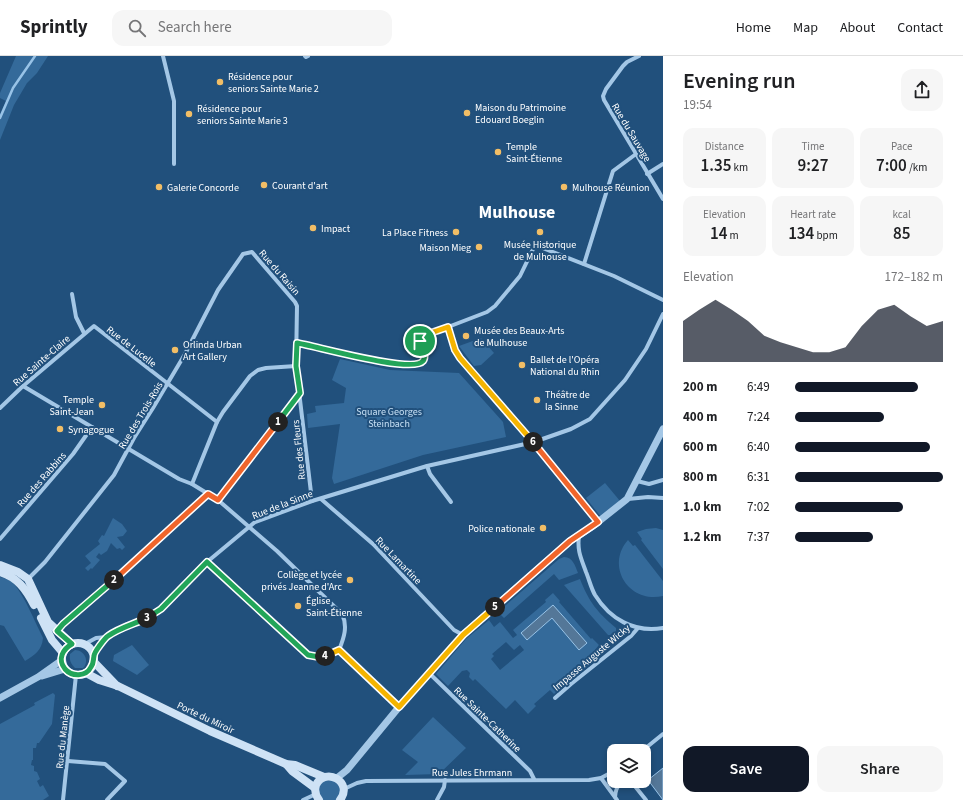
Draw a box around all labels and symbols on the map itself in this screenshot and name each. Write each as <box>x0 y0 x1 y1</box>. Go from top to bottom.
place label: Résidence pour seniors Sainte Marie 2 <box>228 70 319 96</box>
marker: Résidence pour seniors Sainte Marie 2 <box>215 77 225 87</box>
place label: Maison du Patrimoine Edouard Boeglin <box>475 101 566 127</box>
street label: Rue du Sauvage <box>608 101 654 165</box>
place label: Résidence pour seniors Sainte Marie 3 <box>197 102 288 128</box>
marker: Maison du Patrimoine Edouard Boeglin <box>462 108 472 118</box>
marker: Résidence pour seniors Sainte Marie 3 <box>184 109 194 119</box>
place label: Temple Saint-Étienne <box>506 140 562 166</box>
marker: Temple Saint-Étienne <box>493 147 503 157</box>
place label: Courant d'art <box>272 179 328 193</box>
marker: Courant d'art <box>259 180 269 190</box>
place label: Galerie Concorde <box>167 181 239 195</box>
place label: Mulhouse Réunion <box>572 181 650 195</box>
marker: Galerie Concorde <box>154 182 164 192</box>
marker: Mulhouse Réunion <box>559 182 569 192</box>
district label: Mulhouse <box>479 200 555 225</box>
place label: Impact <box>321 222 351 236</box>
marker: Impact <box>308 223 318 233</box>
place label: La Place Fitness <box>382 226 448 240</box>
marker: La Place Fitness <box>451 227 461 237</box>
marker: Musée Historique de Mulhouse <box>535 227 545 237</box>
place label: Musée Historique de Mulhouse <box>504 238 576 264</box>
place label: Maison Mieg <box>420 241 471 255</box>
marker: Maison Mieg <box>474 242 484 252</box>
street label: Rue du Raisin <box>255 247 303 299</box>
street label: Rue de Lucelle <box>103 323 159 371</box>
pin <box>403 324 437 358</box>
place label: Musée des Beaux-Arts de Mulhouse <box>474 324 565 350</box>
marker: Musée des Beaux-Arts de Mulhouse <box>461 331 471 341</box>
street label: Rue Sainte-Claire <box>10 332 73 390</box>
place label: Orlinda Urban Art Gallery <box>183 338 242 364</box>
marker: Orlinda Urban Art Gallery <box>170 345 180 355</box>
place label: Ballet de l'Opéra National du Rhin <box>530 353 600 379</box>
marker: Ballet de l'Opéra National du Rhin <box>517 360 527 370</box>
street label: Rue des Trois-Rois <box>115 379 166 452</box>
place label: Théâtre de la Sinne <box>545 388 590 414</box>
place label: Temple Saint-Jean <box>50 393 94 419</box>
marker: Théâtre de la Sinne <box>532 395 542 405</box>
marker: Temple Saint-Jean <box>97 400 107 410</box>
park label: Square Georges Steinbach <box>356 405 422 431</box>
pin: 1 <box>268 412 288 432</box>
street label: Rue des Fleurs <box>289 419 309 481</box>
place label: Synagogue <box>68 423 114 437</box>
marker: Synagogue <box>55 424 65 434</box>
pin: 6 <box>523 432 543 452</box>
street label: Rue des Rabbins <box>14 449 70 510</box>
street label: Rue de la Sinne <box>250 487 315 523</box>
place label: Police nationale <box>468 522 535 536</box>
marker: Police nationale <box>538 523 548 533</box>
street label: Rue Lamartine <box>372 534 425 588</box>
place label: Collège et lycée privés Jeanne d'Arc <box>261 568 342 594</box>
pin: 2 <box>104 570 124 590</box>
marker: Collège et lycée privés Jeanne d'Arc <box>345 575 355 585</box>
place label: Église Saint-Étienne <box>306 594 362 620</box>
pin: 5 <box>485 597 505 617</box>
marker: Église Saint-Étienne <box>293 601 303 611</box>
pin: 3 <box>137 608 157 628</box>
street label: Impasse Auguste Wicky <box>550 621 633 694</box>
pin: 4 <box>315 646 335 666</box>
street label: Rue Sainte-Catherine <box>451 684 524 756</box>
street label: Porte du Miroir <box>175 698 237 738</box>
street label: Rue du Manège <box>53 705 73 769</box>
street label: Rue Jules Ehrmann <box>432 766 512 780</box>

